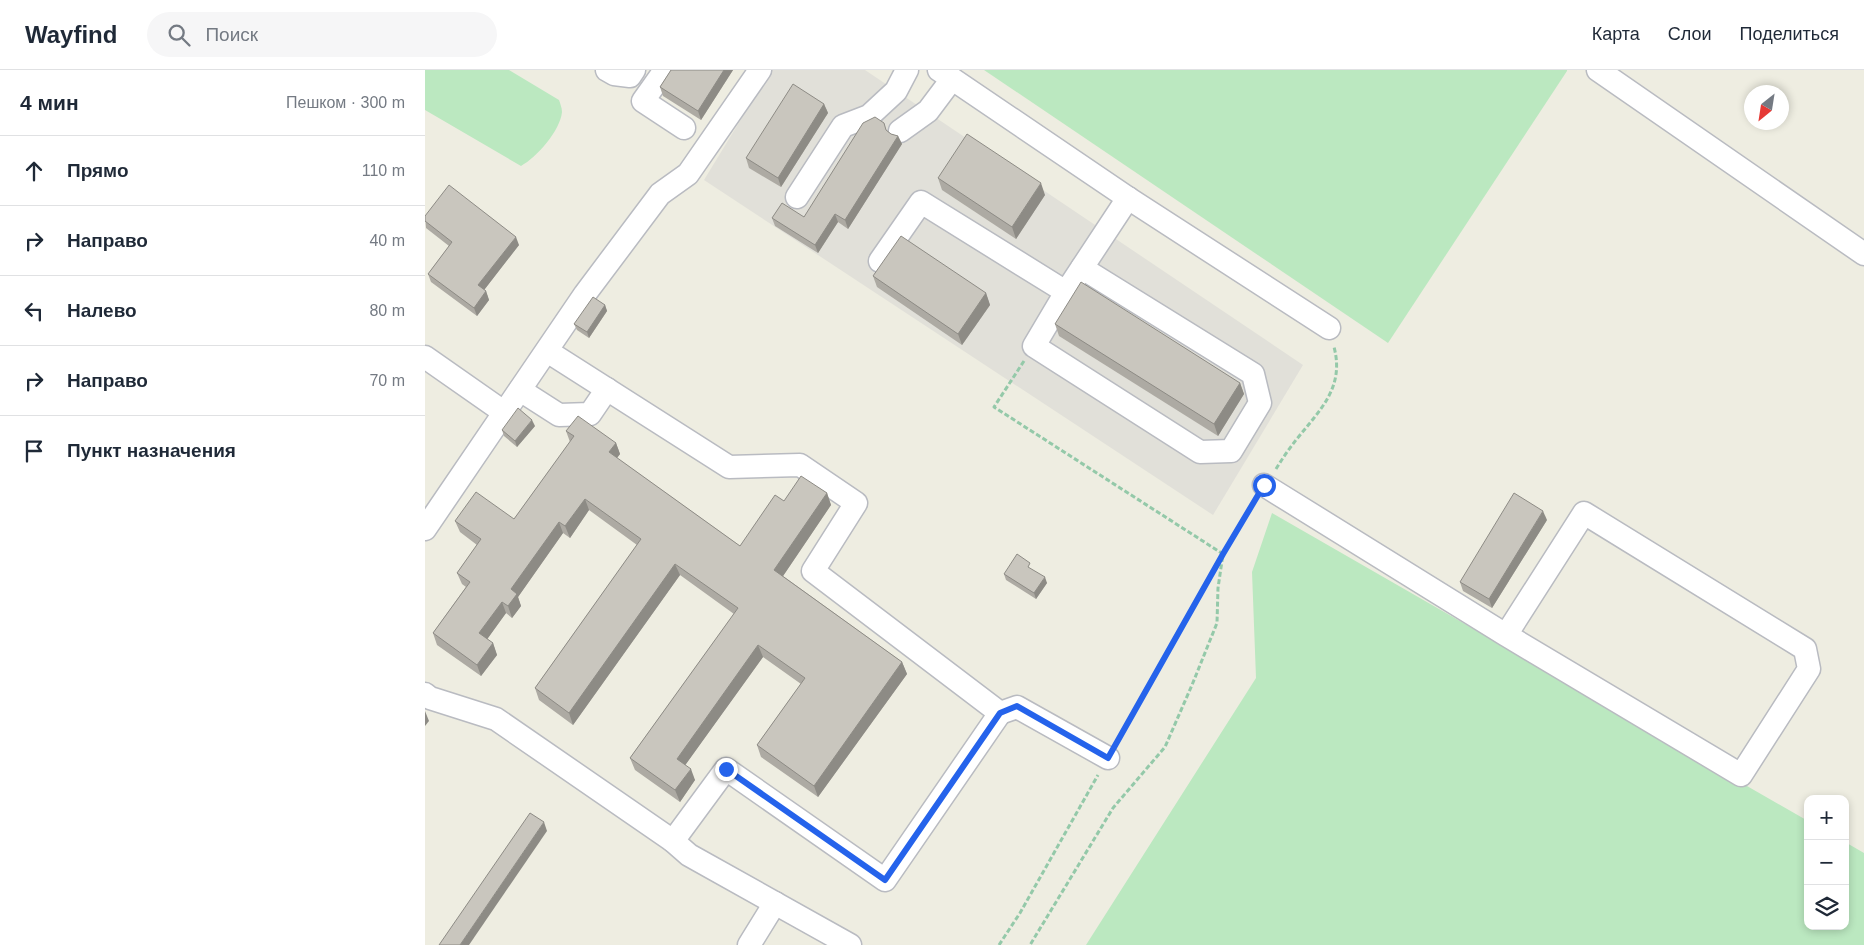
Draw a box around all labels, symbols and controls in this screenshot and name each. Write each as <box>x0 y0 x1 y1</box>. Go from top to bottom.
search box <box>147 12 497 57</box>
text: Wayfind <box>25 21 117 48</box>
icon: search <box>165 21 193 49</box>
text: Поиск <box>205 24 258 45</box>
text: Карта <box>1592 24 1640 44</box>
text: Слои <box>1668 24 1712 44</box>
text: Поделиться <box>1740 24 1839 44</box>
north arrow <box>1744 85 1789 130</box>
text: 4 мин <box>20 91 79 114</box>
text: Пешком · 300 m <box>286 94 405 111</box>
icon: ahead <box>20 157 48 185</box>
text: Прямо <box>67 160 129 181</box>
text: 110 m <box>362 162 405 179</box>
icon: right <box>20 227 48 255</box>
text: Направо <box>67 230 148 251</box>
text: 40 m <box>369 232 405 249</box>
icon: left <box>20 297 48 325</box>
text: Налево <box>67 300 137 321</box>
text: 80 m <box>369 302 405 319</box>
icon: right <box>20 367 48 395</box>
text: Направо <box>67 370 148 391</box>
text: 70 m <box>369 372 405 389</box>
icon: arrive <box>20 437 48 465</box>
text: Пункт назначения <box>67 440 236 461</box>
route start <box>1253 474 1276 497</box>
route end <box>715 758 738 781</box>
map controls <box>1804 795 1849 930</box>
button: + <box>1804 795 1849 840</box>
button: − <box>1804 840 1849 885</box>
button: layers <box>1804 885 1849 930</box>

